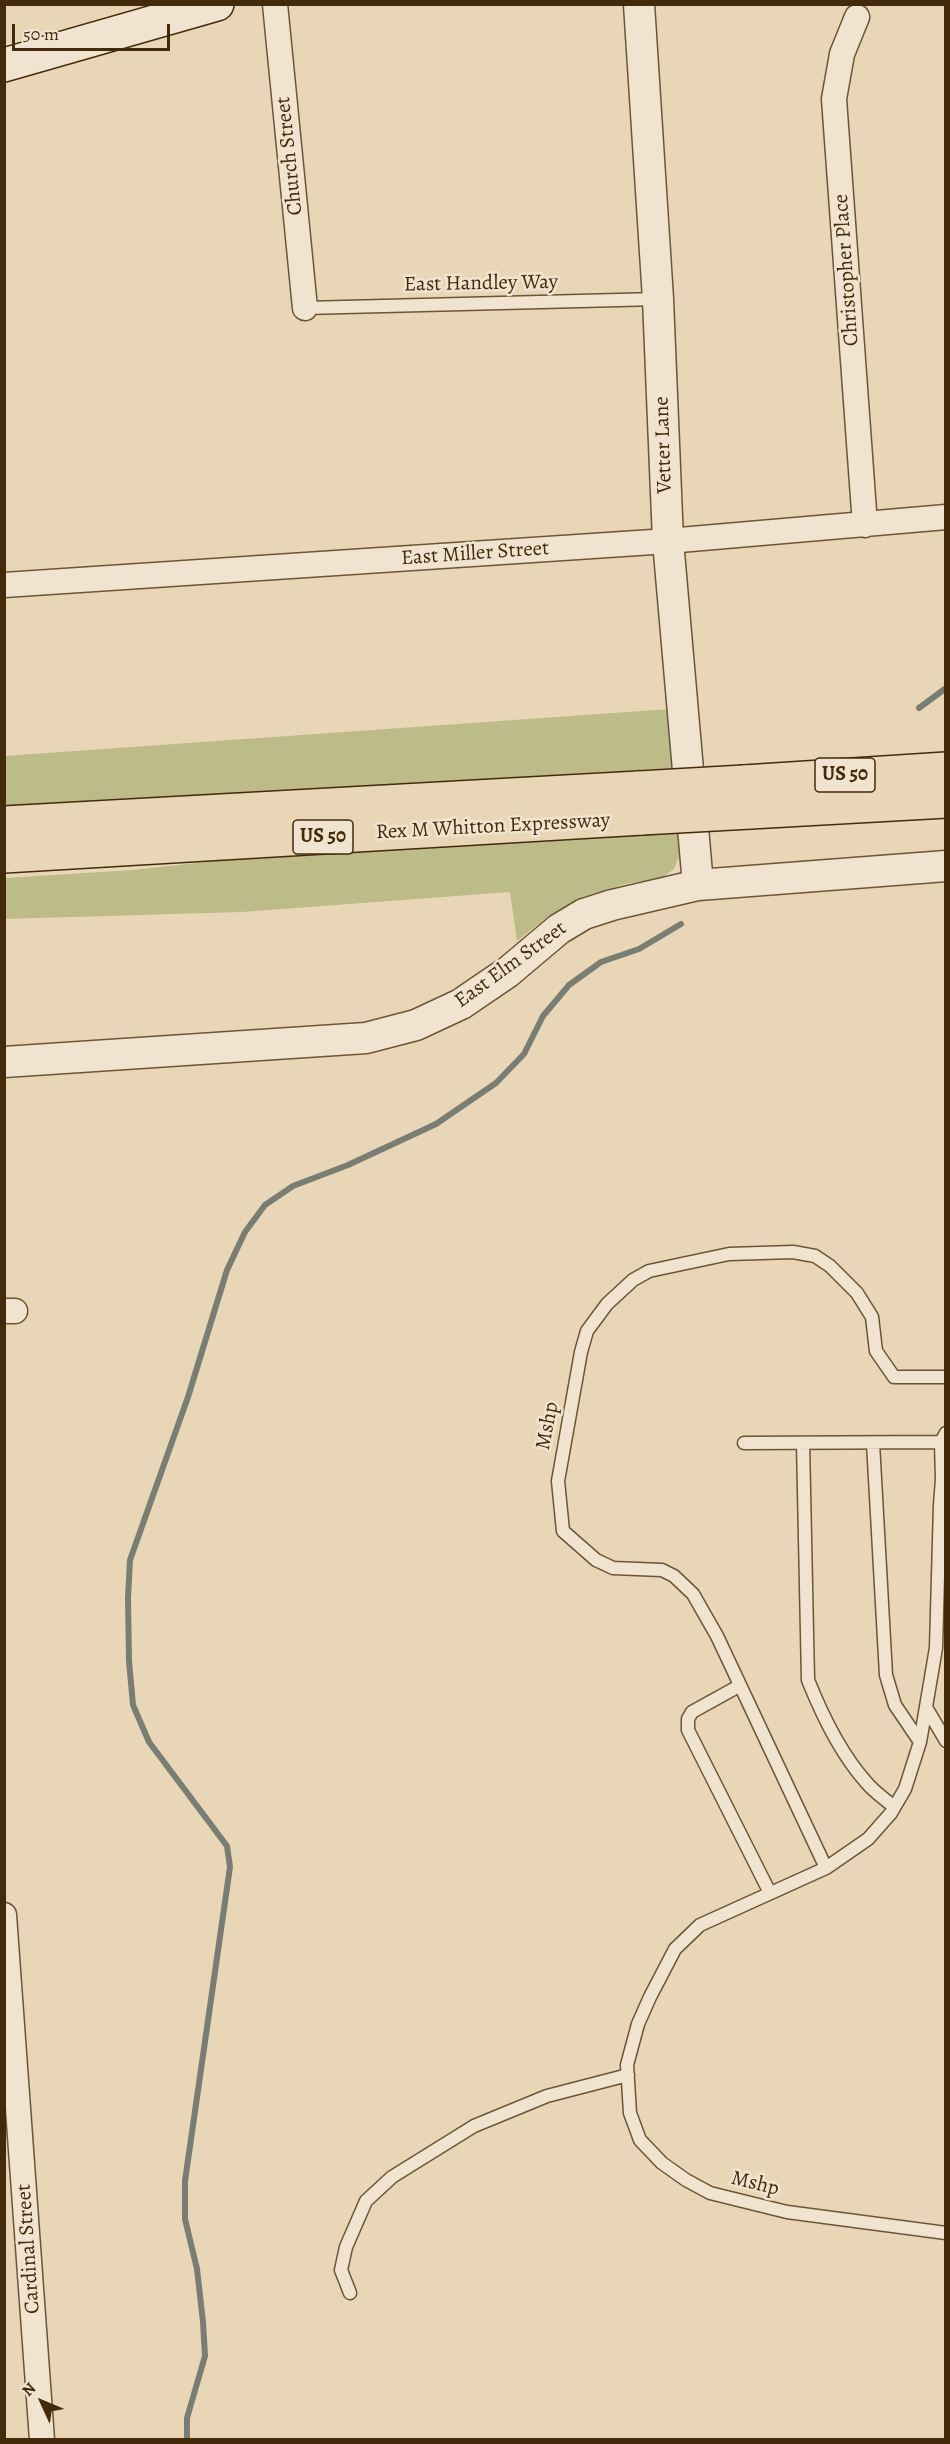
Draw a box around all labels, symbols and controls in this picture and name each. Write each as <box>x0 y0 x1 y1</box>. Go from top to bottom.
scale bar <box>15 12 172 50</box>
text: 50 m <box>23 22 59 46</box>
street label: Church Street <box>271 95 309 217</box>
street label: Christopher Place <box>829 193 865 347</box>
street label: East Handley Way <box>404 270 558 298</box>
street label: Vetter Lane <box>650 396 678 494</box>
street label: East Miller Street <box>400 536 550 572</box>
road number: US 50 <box>815 758 875 792</box>
street label: Rex M Whitton Expressway <box>375 808 611 846</box>
road number: US 50 <box>293 820 353 854</box>
street label: East Elm Street <box>450 916 572 1014</box>
street label: Mshp <box>531 1400 565 1452</box>
street label: Mshp <box>728 2166 782 2202</box>
street label: Cardinal Street <box>12 2183 46 2315</box>
north arrow <box>12 2372 72 2432</box>
text: N <box>17 2378 41 2401</box>

